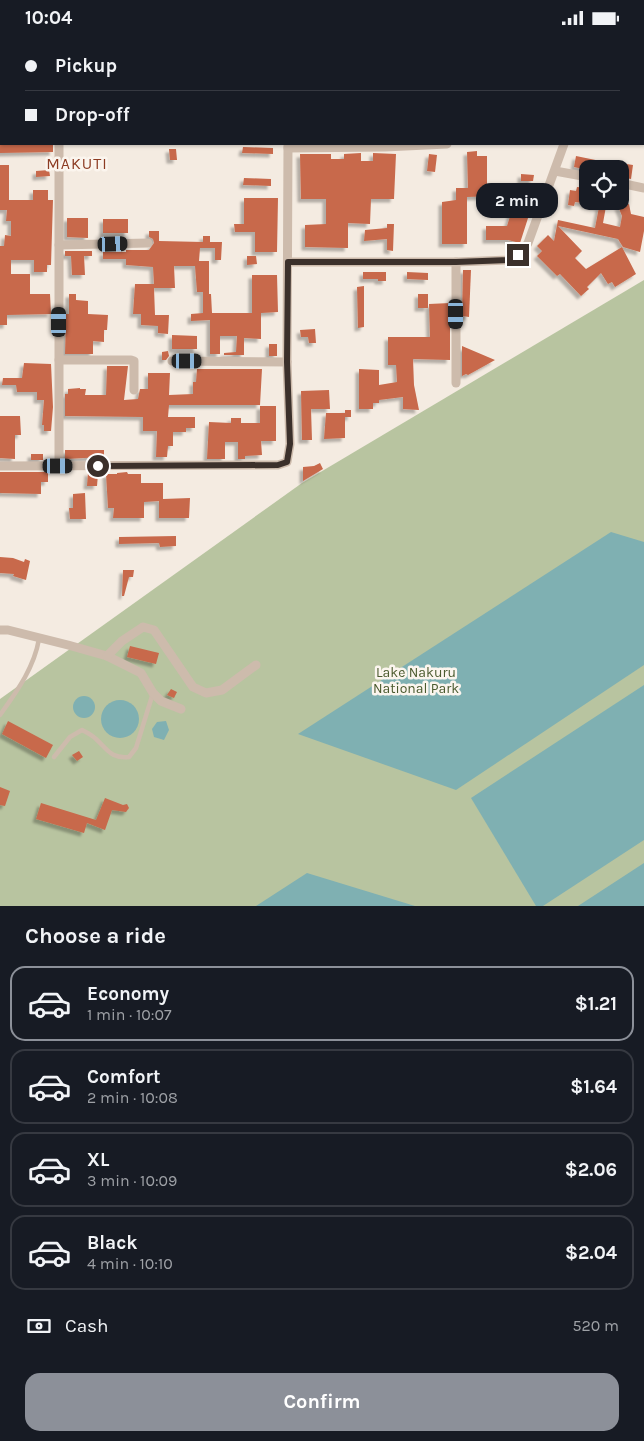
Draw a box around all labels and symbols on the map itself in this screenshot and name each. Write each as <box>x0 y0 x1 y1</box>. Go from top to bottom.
district label: MAKUTI <box>46 154 108 173</box>
callout: 2 min <box>477 183 559 217</box>
car <box>97 236 128 252</box>
route end <box>507 244 529 266</box>
car <box>448 299 463 329</box>
car <box>51 307 66 337</box>
car <box>172 354 202 369</box>
route start <box>87 455 109 477</box>
car <box>43 459 73 474</box>
park label: Lake Nakuru National Park <box>373 664 459 697</box>

